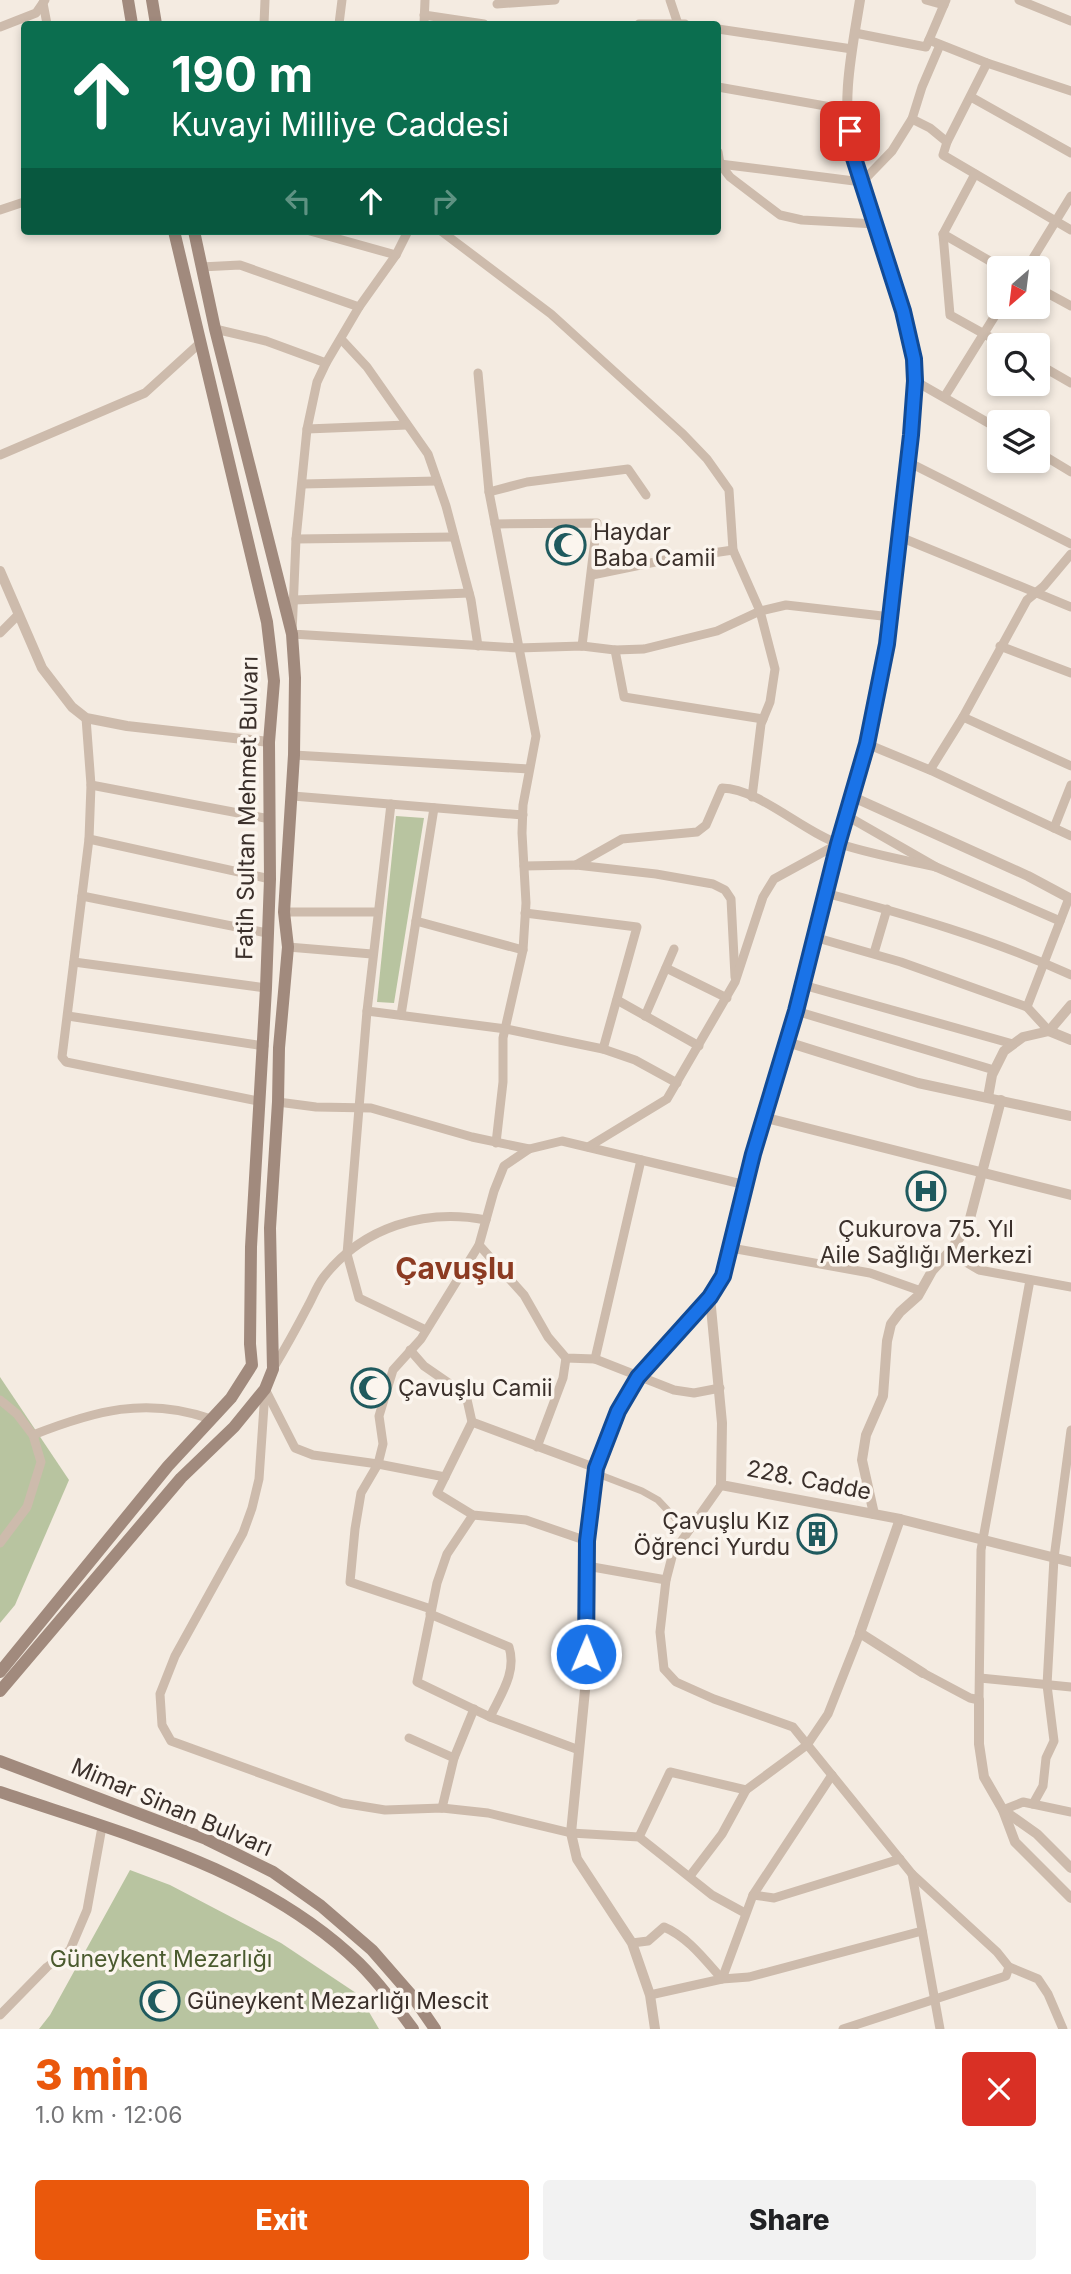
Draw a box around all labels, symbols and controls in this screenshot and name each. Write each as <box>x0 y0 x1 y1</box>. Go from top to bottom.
text: 190 m <box>171 45 313 104</box>
icon: ahead <box>56 49 147 140</box>
pin <box>820 101 880 161</box>
text: Kuvayi Milliye Caddesi <box>171 105 509 144</box>
icon: arrive <box>831 112 869 150</box>
icon: left <box>279 182 317 220</box>
icon: ahead <box>352 182 390 220</box>
icon: right <box>425 182 463 220</box>
north arrow <box>987 256 1050 318</box>
map controls <box>987 256 1050 473</box>
button: search <box>987 333 1050 396</box>
button: layers <box>987 410 1050 473</box>
place label: Haydar Baba Camii <box>593 518 716 572</box>
mosque icon: Haydar Baba Camii <box>545 524 587 566</box>
street label: Fatih Sultan Mehmet Bulvarı <box>230 656 264 960</box>
hospital icon: Çukurova 75. Yıl Aile Sağlığı Merkezi <box>905 1170 947 1212</box>
place label: Çukurova 75. Yıl Aile Sağlığı Merkezi <box>820 1215 1032 1269</box>
district label: Çavuşlu <box>395 1250 515 1286</box>
mosque icon: Çavuşlu Camii <box>350 1367 392 1409</box>
place label: Çavuşlu Camii <box>398 1374 553 1402</box>
street label: 228. Cadde <box>744 1454 874 1506</box>
place label: Çavuşlu Kız Öğrenci Yurdu <box>634 1507 790 1561</box>
building icon: Çavuşlu Kız Öğrenci Yurdu <box>796 1513 838 1555</box>
position arrow <box>549 1617 623 1691</box>
street label: Mimar Sinan Bulvarı <box>67 1752 277 1862</box>
park label: Güneykent Mezarlığı <box>50 1945 272 1973</box>
mosque icon: Güneykent Mezarlığı Mescit <box>139 1980 181 2022</box>
place label: Güneykent Mezarlığı Mescit <box>187 1987 489 2015</box>
text: 3 min <box>35 2049 149 2100</box>
button: close <box>962 2052 1036 2126</box>
text: 1.0 km · 12:06 <box>35 2101 183 2129</box>
button: Exit <box>35 2180 529 2260</box>
button: Share <box>543 2180 1036 2260</box>

